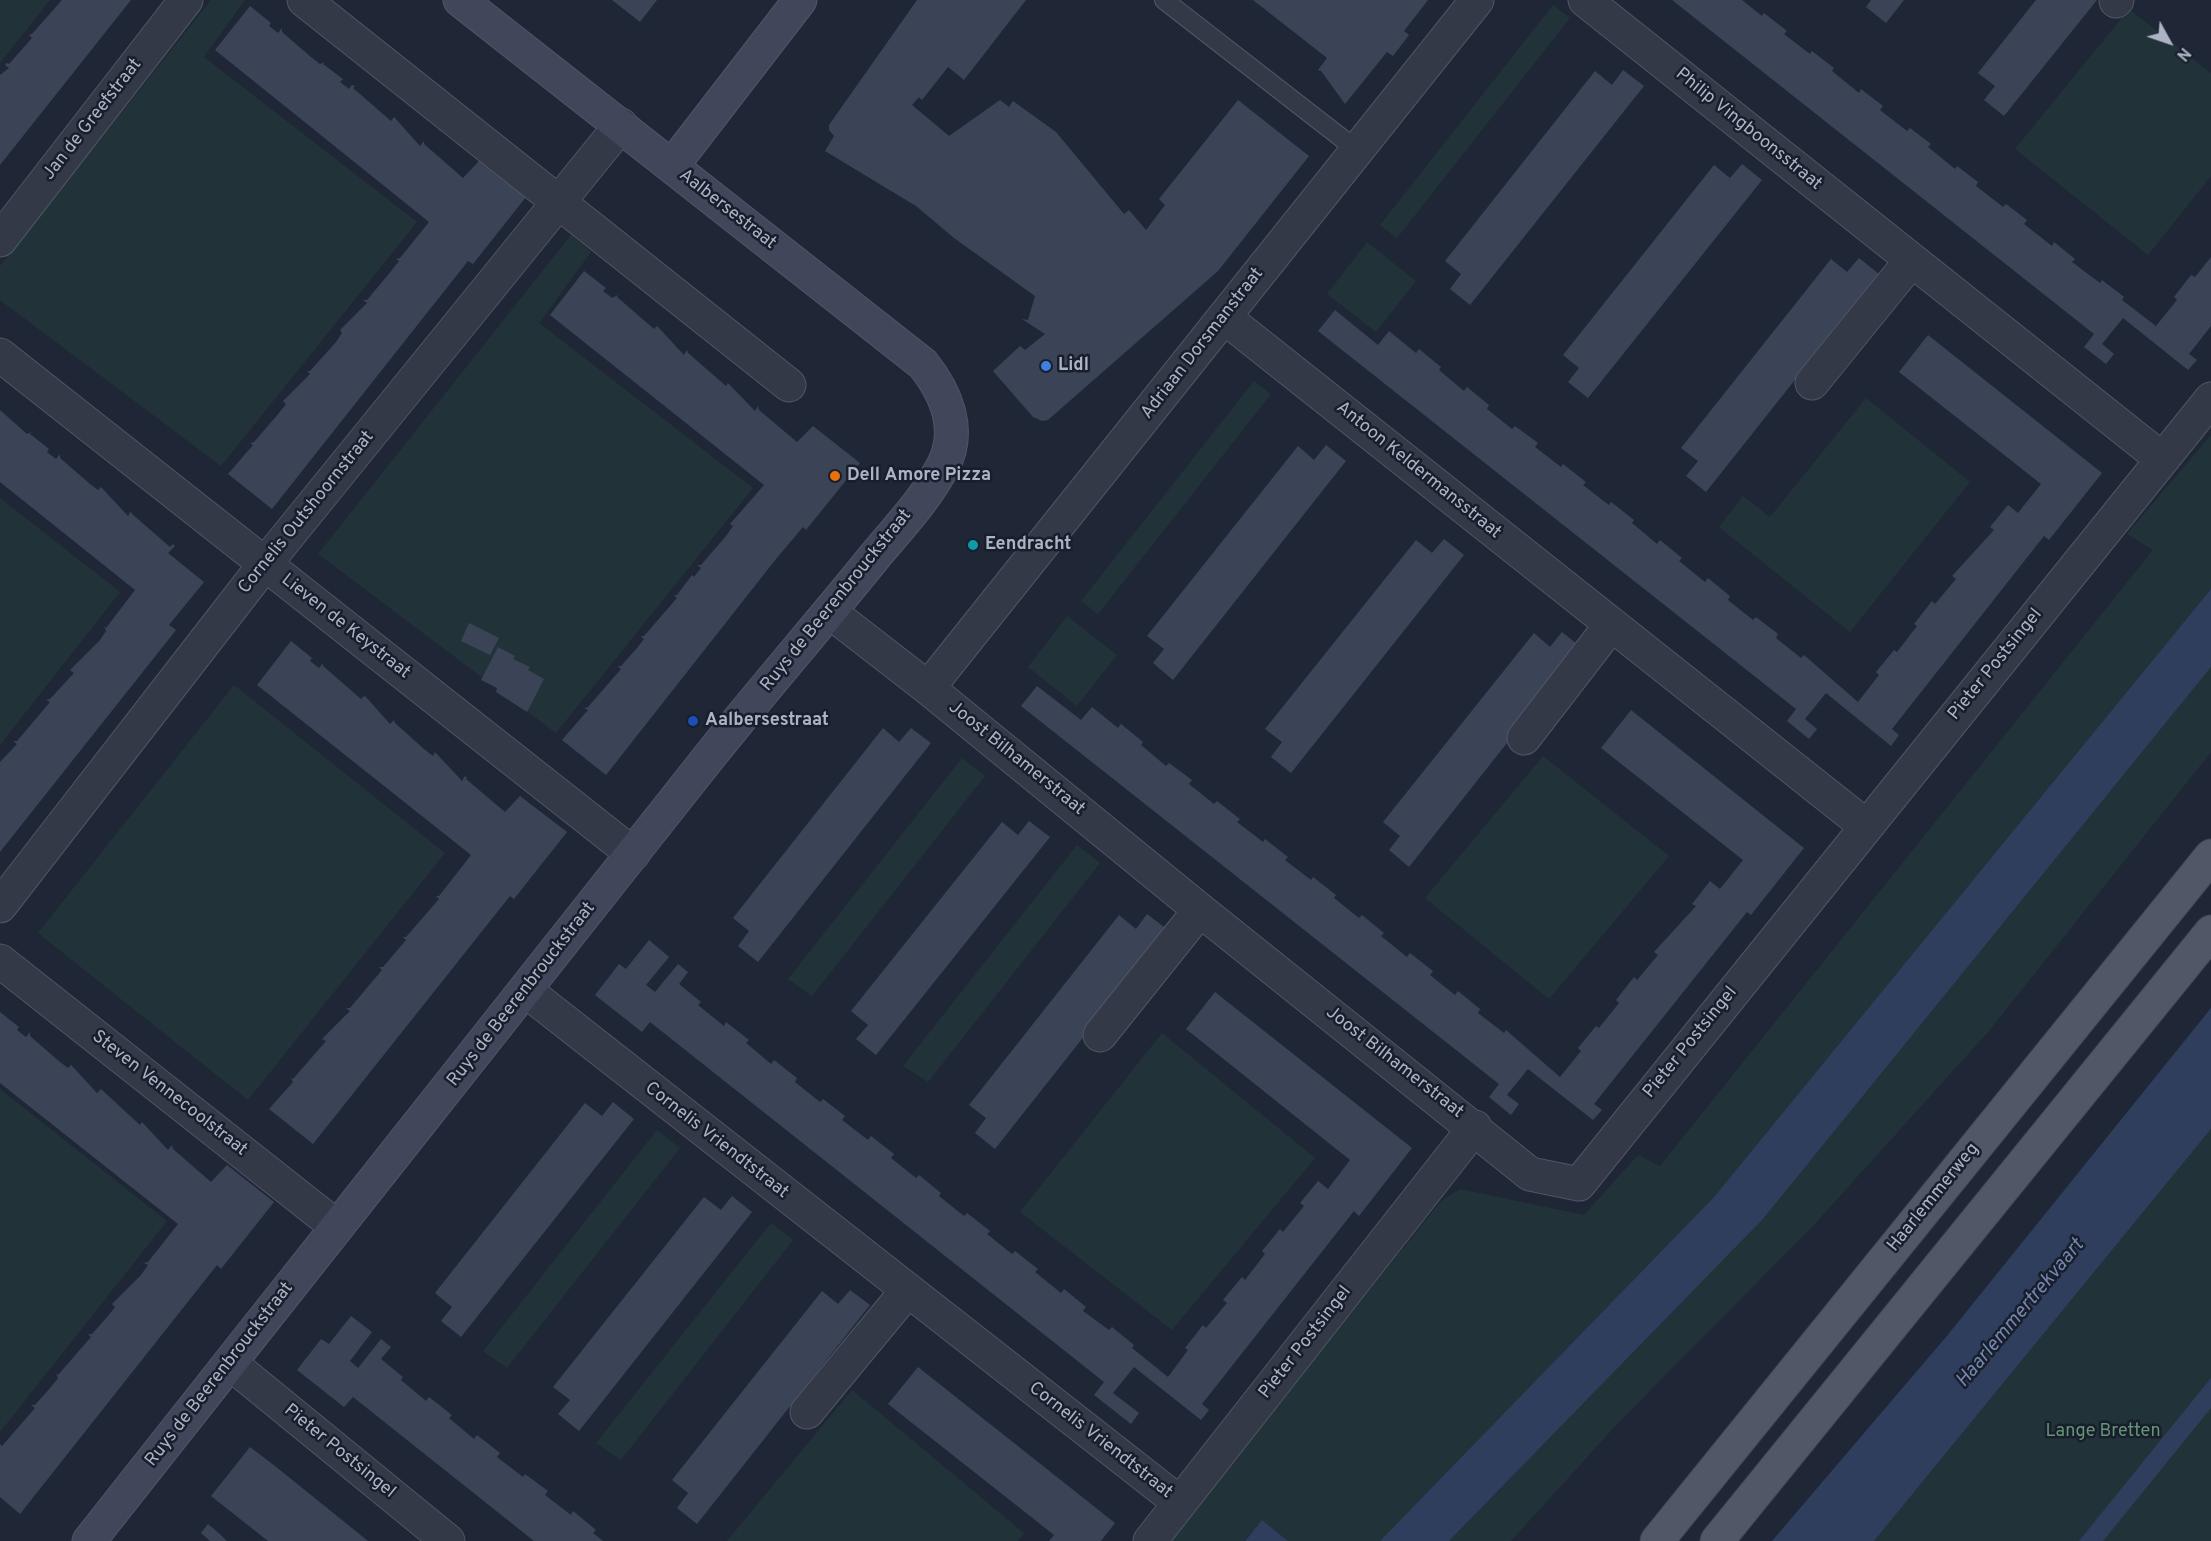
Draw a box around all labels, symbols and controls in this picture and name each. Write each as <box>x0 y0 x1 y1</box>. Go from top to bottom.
north arrow <box>2139 12 2199 72</box>
text: N <box>2171 43 2194 64</box>
street label: Jan de Greefstraat <box>39 55 147 185</box>
street label: Philip Vingboonsstraat <box>1670 64 1826 196</box>
street label: Aalbersestraat <box>674 165 780 255</box>
street label: Adriaan Dorsmanstraat <box>1137 264 1269 424</box>
place label: Lidl <box>1058 355 1089 377</box>
marker: Lidl <box>1039 359 1053 373</box>
street label: Antoon Keldermansstraat <box>1331 398 1505 544</box>
street label: Cornelis Outshoornstraat <box>235 427 379 599</box>
place label: Dell Amore Pizza <box>847 465 991 487</box>
marker: Dell Amore Pizza <box>828 469 842 483</box>
street label: Ruys de Beerenbrouckstraat <box>757 506 917 696</box>
place label: Eendracht <box>985 534 1071 556</box>
marker: Eendracht <box>966 538 980 552</box>
street label: Lieven de Keystraat <box>276 570 414 684</box>
street label: Pieter Postsingel <box>1944 605 2048 725</box>
street label: Joost Bilhamerstraat <box>943 697 1089 821</box>
place label: Aalbersestraat <box>705 710 829 732</box>
marker: Aalbersestraat <box>686 714 700 728</box>
street label: Ruys de Beerenbrouckstraat <box>443 899 601 1091</box>
street label: Pieter Postsingel <box>1639 983 1743 1103</box>
street label: Joost Bilhamerstraat <box>1321 1002 1467 1124</box>
street label: Steven Vennecoolstraat <box>87 1027 251 1161</box>
street label: Cornelis Vriendtstraat <box>640 1078 792 1204</box>
street label: Haarlemmerweg <box>1884 1139 1984 1257</box>
water label: Haarlemmertrekvaart <box>1952 1235 2090 1393</box>
street label: Ruys de Beerenbrouckstraat <box>141 1279 299 1471</box>
street label: Pieter Postsingel <box>1255 1282 1357 1404</box>
street label: Cornelis Vriendtstraat <box>1024 1378 1176 1504</box>
street label: Pieter Postsingel <box>279 1400 399 1504</box>
park label: Lange Bretten <box>2045 1421 2161 1443</box>

